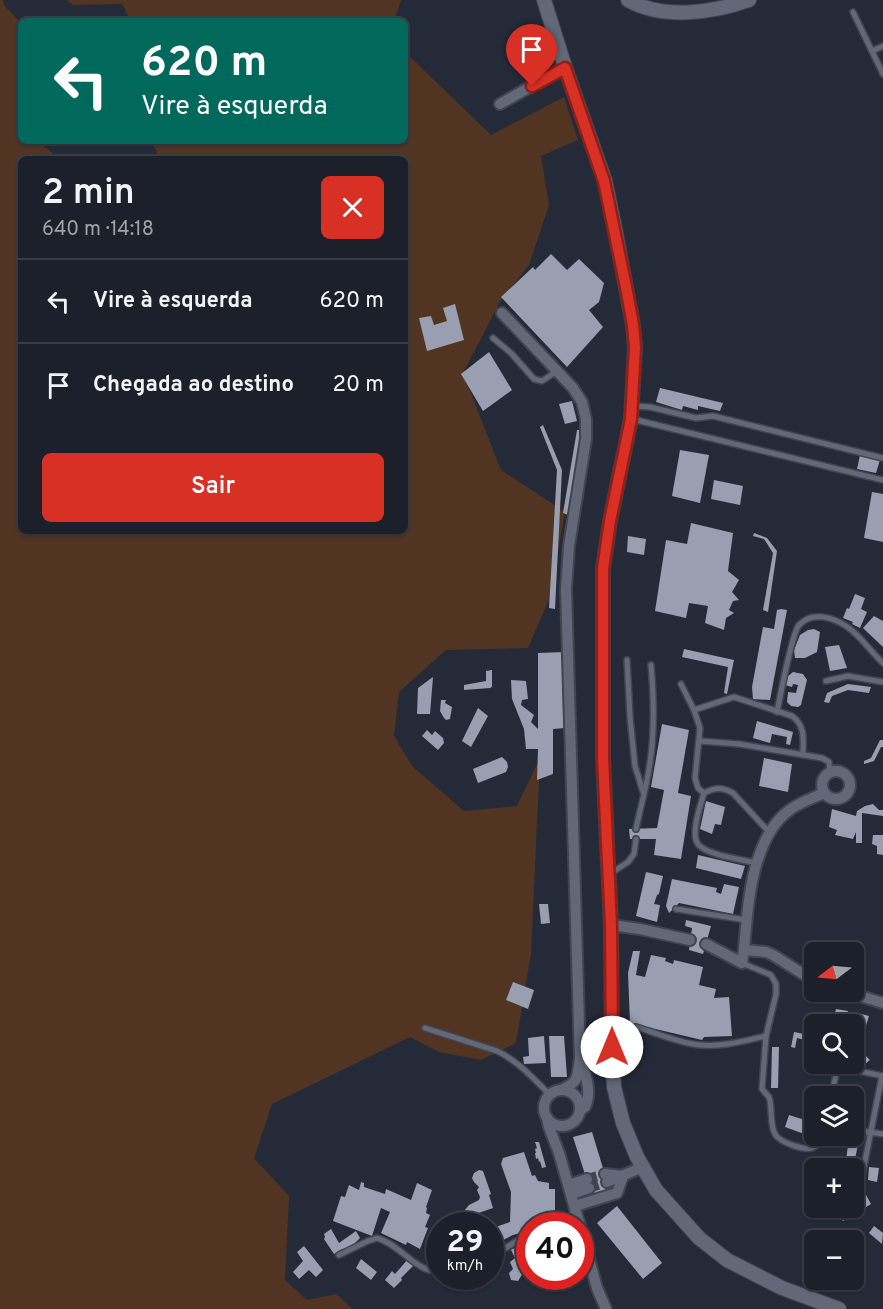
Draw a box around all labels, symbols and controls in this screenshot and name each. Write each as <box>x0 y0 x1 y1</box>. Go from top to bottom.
pin <box>506 24 557 86</box>
icon: arrive <box>515 33 548 66</box>
text: 620 m <box>141 38 267 91</box>
icon: left <box>42 42 120 120</box>
text: Vire à esquerda <box>141 90 328 124</box>
text: 2 min <box>42 171 135 217</box>
button: close <box>321 176 384 239</box>
text: 640 m · 14:18 <box>42 217 154 243</box>
icon: left <box>42 285 75 318</box>
text: Vire à esquerda <box>93 288 252 315</box>
text: 620 m <box>319 288 384 315</box>
icon: arrive <box>42 369 75 402</box>
text: Chegada ao destino <box>93 372 294 399</box>
text: 20 m <box>333 372 384 399</box>
button: Sair <box>42 453 384 522</box>
north arrow <box>804 942 864 1002</box>
map controls <box>804 942 864 1290</box>
button: search <box>804 1014 864 1074</box>
position arrow <box>580 1015 644 1079</box>
button: layers <box>804 1086 864 1146</box>
button: + <box>804 1158 864 1218</box>
speed limit sign: 40 <box>516 1212 594 1290</box>
text: 29 <box>447 1225 483 1262</box>
button: − <box>804 1230 864 1290</box>
text: km/h <box>447 1257 483 1276</box>

